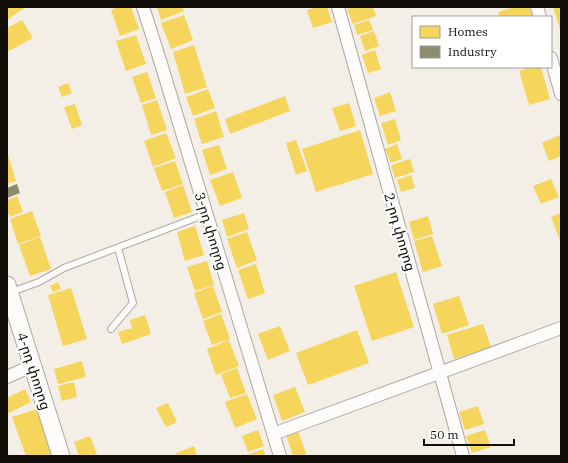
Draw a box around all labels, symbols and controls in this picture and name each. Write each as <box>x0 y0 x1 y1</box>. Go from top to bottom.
legend <box>412 16 552 68</box>
text: Homes <box>448 24 488 39</box>
text: Industry <box>448 44 497 59</box>
street label: 3-րդ փողոց <box>191 190 231 272</box>
street label: 2-րդ փողոց <box>380 191 420 273</box>
street label: 4-րդ փողոց <box>13 330 55 412</box>
scale bar <box>424 421 514 447</box>
text: 50 m <box>430 427 459 442</box>

